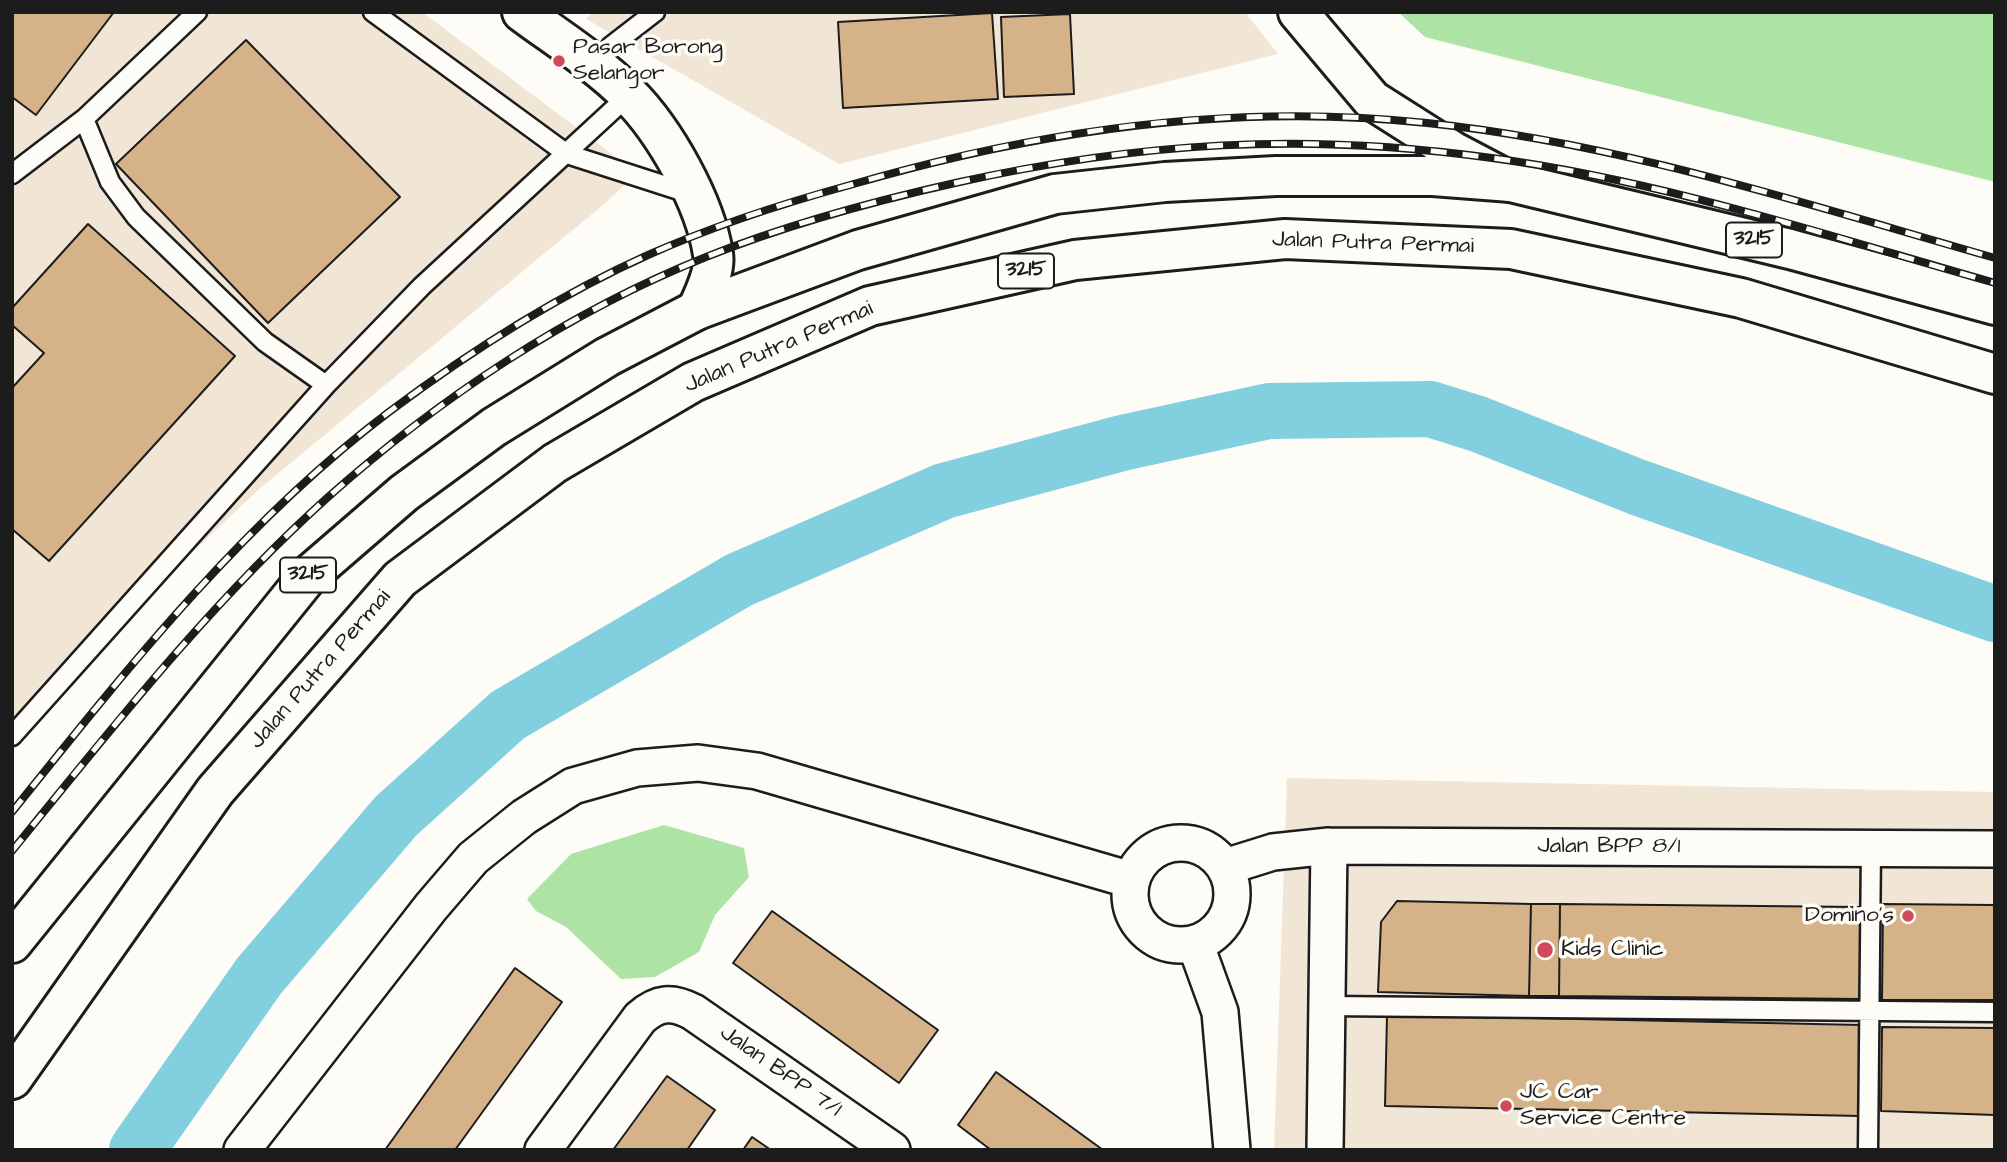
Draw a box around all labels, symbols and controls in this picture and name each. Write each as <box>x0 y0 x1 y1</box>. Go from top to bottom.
place label: Pasar Borong Selangor <box>573 34 723 88</box>
marker: Pasar Borong Selangor <box>551 53 567 69</box>
road number: 3215 <box>1726 222 1782 258</box>
street label: Jalan Putra Permai <box>1272 227 1474 261</box>
road number: 3215 <box>998 254 1054 288</box>
street label: Jalan Putra Permai <box>681 296 877 400</box>
road number: 3215 <box>280 558 336 592</box>
street label: Jalan Putra Permai <box>244 585 398 755</box>
street label: Jalan BPP 8/1 <box>1537 833 1681 861</box>
place label: Domino's <box>1805 902 1894 930</box>
marker: Domino's <box>1900 908 1916 924</box>
place label: Kids Clinic <box>1561 936 1664 964</box>
marker: Kids Clinic <box>1535 940 1555 960</box>
street label: Jalan BPP 7/1 <box>714 1020 846 1124</box>
place label: JC Car Service Centre <box>1520 1079 1686 1133</box>
marker: JC Car Service Centre <box>1498 1098 1514 1114</box>

